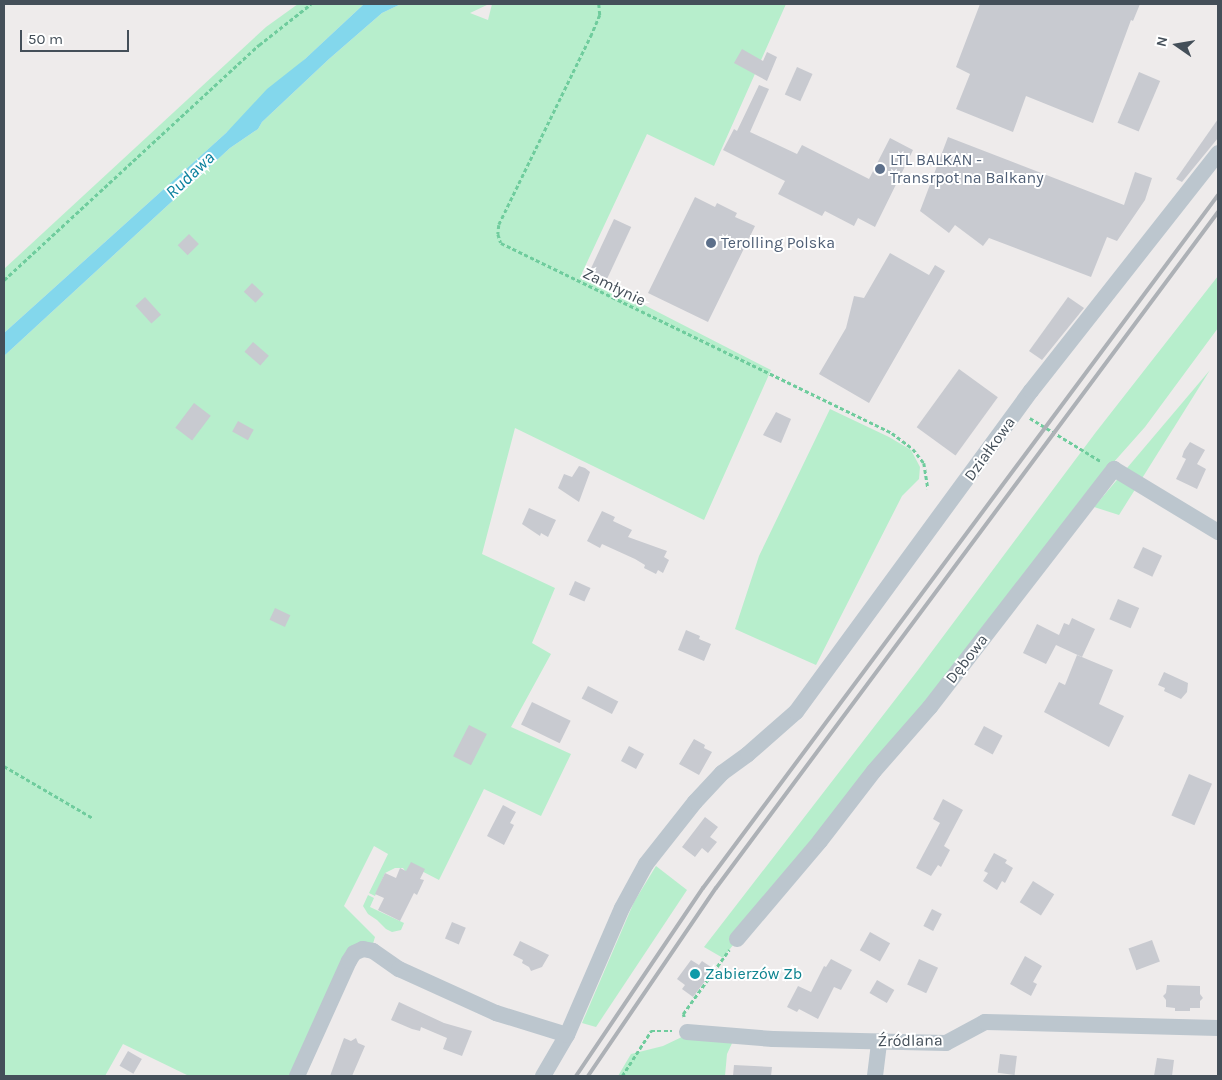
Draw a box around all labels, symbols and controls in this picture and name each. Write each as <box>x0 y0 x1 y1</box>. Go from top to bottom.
scale bar <box>22 20 131 52</box>
north arrow <box>1152 20 1202 70</box>
text: 50 m <box>28 30 63 48</box>
text: N <box>1152 35 1171 48</box>
water label: Rudawa <box>161 147 219 203</box>
place label: LTL BALKAN - Transrpot na Balkany <box>890 150 1044 188</box>
marker: LTL BALKAN - Transrpot na Balkany <box>874 163 886 175</box>
place label: Terolling Polska <box>721 233 835 253</box>
marker: Terolling Polska <box>705 237 717 249</box>
street label: Zamłynie <box>579 264 649 310</box>
street label: Działkowa <box>960 413 1020 485</box>
street label: Dębowa <box>942 630 992 688</box>
place label: Zabierzów Zb <box>705 964 802 984</box>
marker: Zabierzów Zb <box>689 968 701 980</box>
street label: Źródlana <box>877 1031 943 1051</box>

